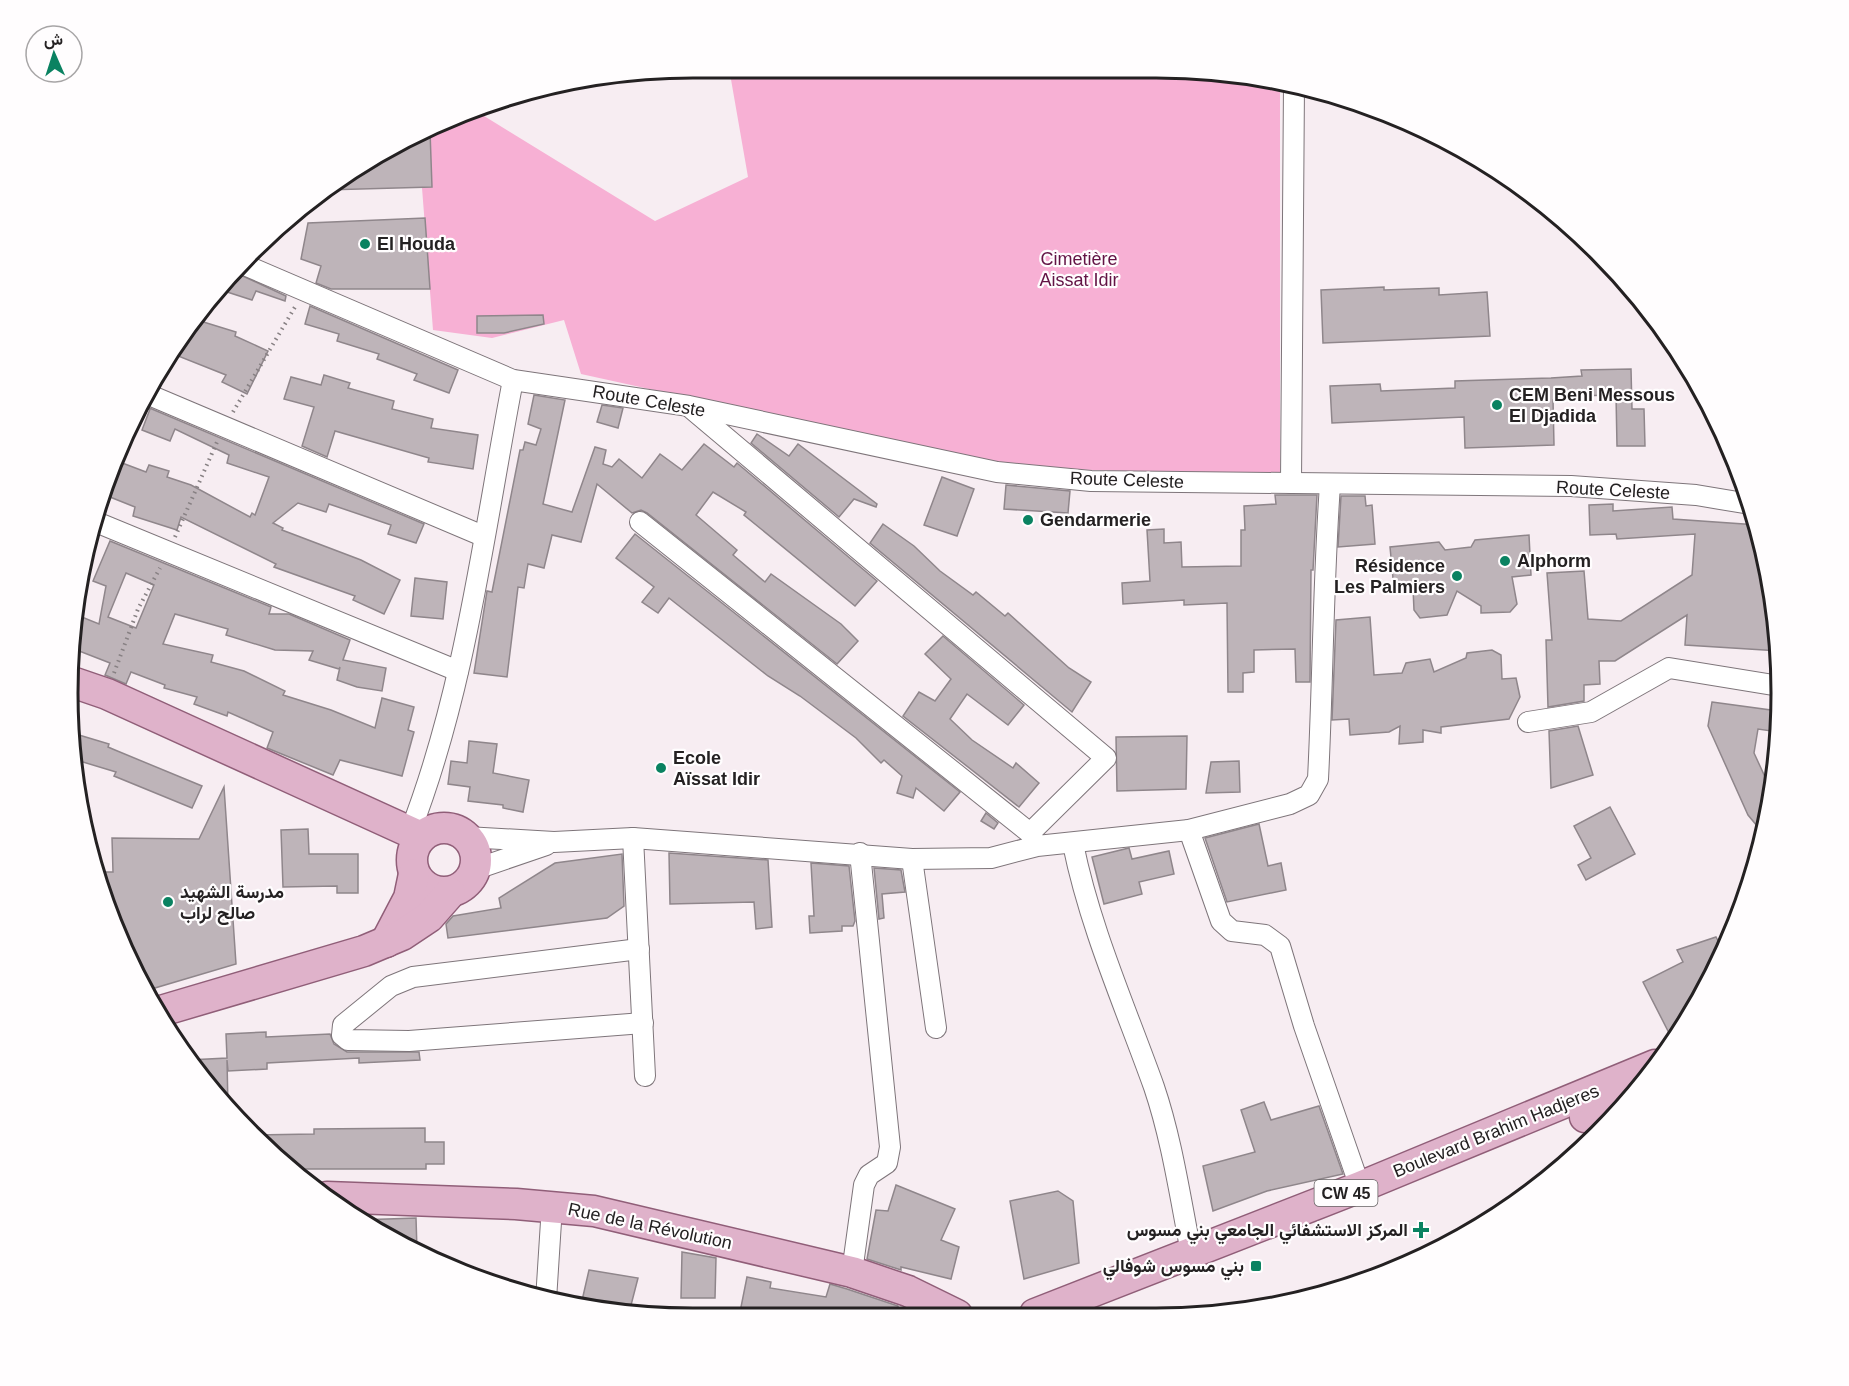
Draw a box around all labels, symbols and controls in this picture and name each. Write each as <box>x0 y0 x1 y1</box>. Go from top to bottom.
north arrow <box>24 24 84 84</box>
text: ش <box>43 31 63 50</box>
place label: El Houda <box>377 234 456 254</box>
marker: El Houda <box>358 237 372 251</box>
park label: Cimetière Aissat Idir <box>1039 249 1119 290</box>
street label: Route Celeste <box>591 381 707 421</box>
place label: CEM Beni Messous El Djadida <box>1509 385 1675 426</box>
marker: CEM Beni Messous El Djadida <box>1490 398 1504 412</box>
street label: Route Celeste <box>1070 468 1184 492</box>
street label: Route Celeste <box>1556 477 1670 503</box>
place label: Gendarmerie <box>1040 510 1151 530</box>
marker: Gendarmerie <box>1021 513 1035 527</box>
place label: Alphorm <box>1517 551 1591 571</box>
marker: Alphorm <box>1498 554 1512 568</box>
place label: Résidence Les Palmiers <box>1334 556 1445 597</box>
marker: Résidence Les Palmiers <box>1450 569 1464 583</box>
place label: Ecole Aïssat Idir <box>673 748 760 789</box>
marker: Ecole Aïssat Idir <box>654 761 668 775</box>
place label: مدرسة الشهيد صالح لراب <box>180 882 284 925</box>
marker: مدرسة الشهيد صالح لراب <box>161 895 175 909</box>
street label: Boulevard Brahim Hadjeres <box>1390 1081 1602 1181</box>
road number: CW 45 <box>1314 1180 1378 1206</box>
street label: Rue de la Révolution <box>566 1199 734 1253</box>
place label: المركز الاستشفائي الجامعي بني مسوس <box>1127 1220 1408 1245</box>
marker: المركز الاستشفائي الجامعي بني مسوس <box>1412 1221 1430 1239</box>
place label: بني مسوس شوفالي <box>1103 1256 1244 1281</box>
marker: بني مسوس شوفالي <box>1249 1259 1263 1273</box>

